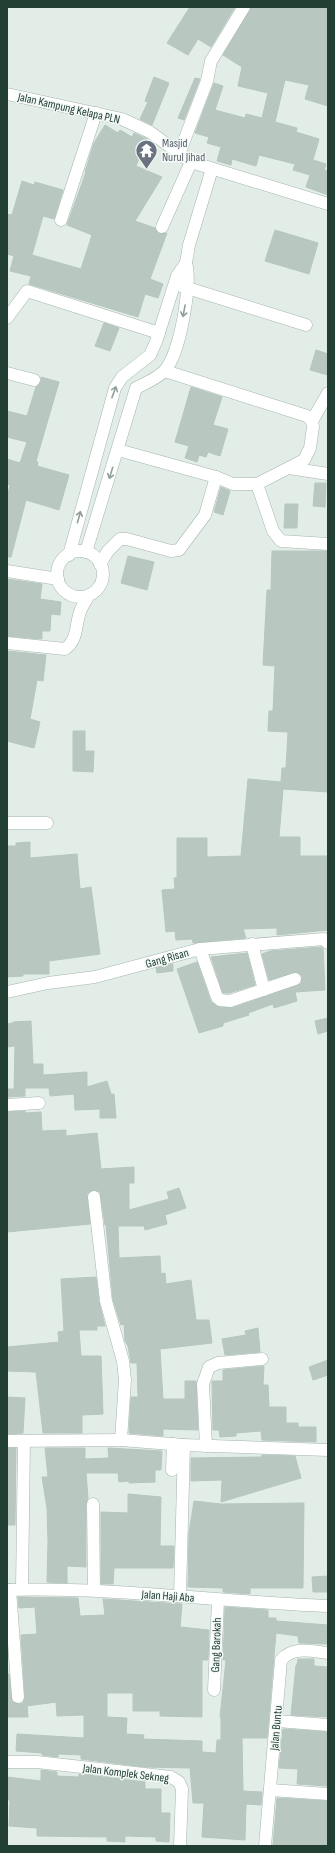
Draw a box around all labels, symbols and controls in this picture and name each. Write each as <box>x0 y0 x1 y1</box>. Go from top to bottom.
street label: Jalan Kampung Kelapa PLN <box>15 89 121 128</box>
place label: Masjid Nurul Jihad <box>162 136 205 165</box>
temple icon: Masjid Nurul Jihad <box>133 137 159 170</box>
one-way arrow <box>180 304 188 317</box>
one-way arrow <box>111 386 119 398</box>
one-way arrow <box>107 466 114 479</box>
one-way arrow <box>76 511 84 524</box>
street label: Gang Risan <box>144 945 190 972</box>
street label: Jalan Haji Aba <box>140 1587 195 1606</box>
street label: Gang Barokah <box>208 1617 225 1673</box>
street label: Jalan Buntu <box>267 1705 286 1752</box>
street label: Jalan Komplek Sekneg <box>81 1761 170 1786</box>

